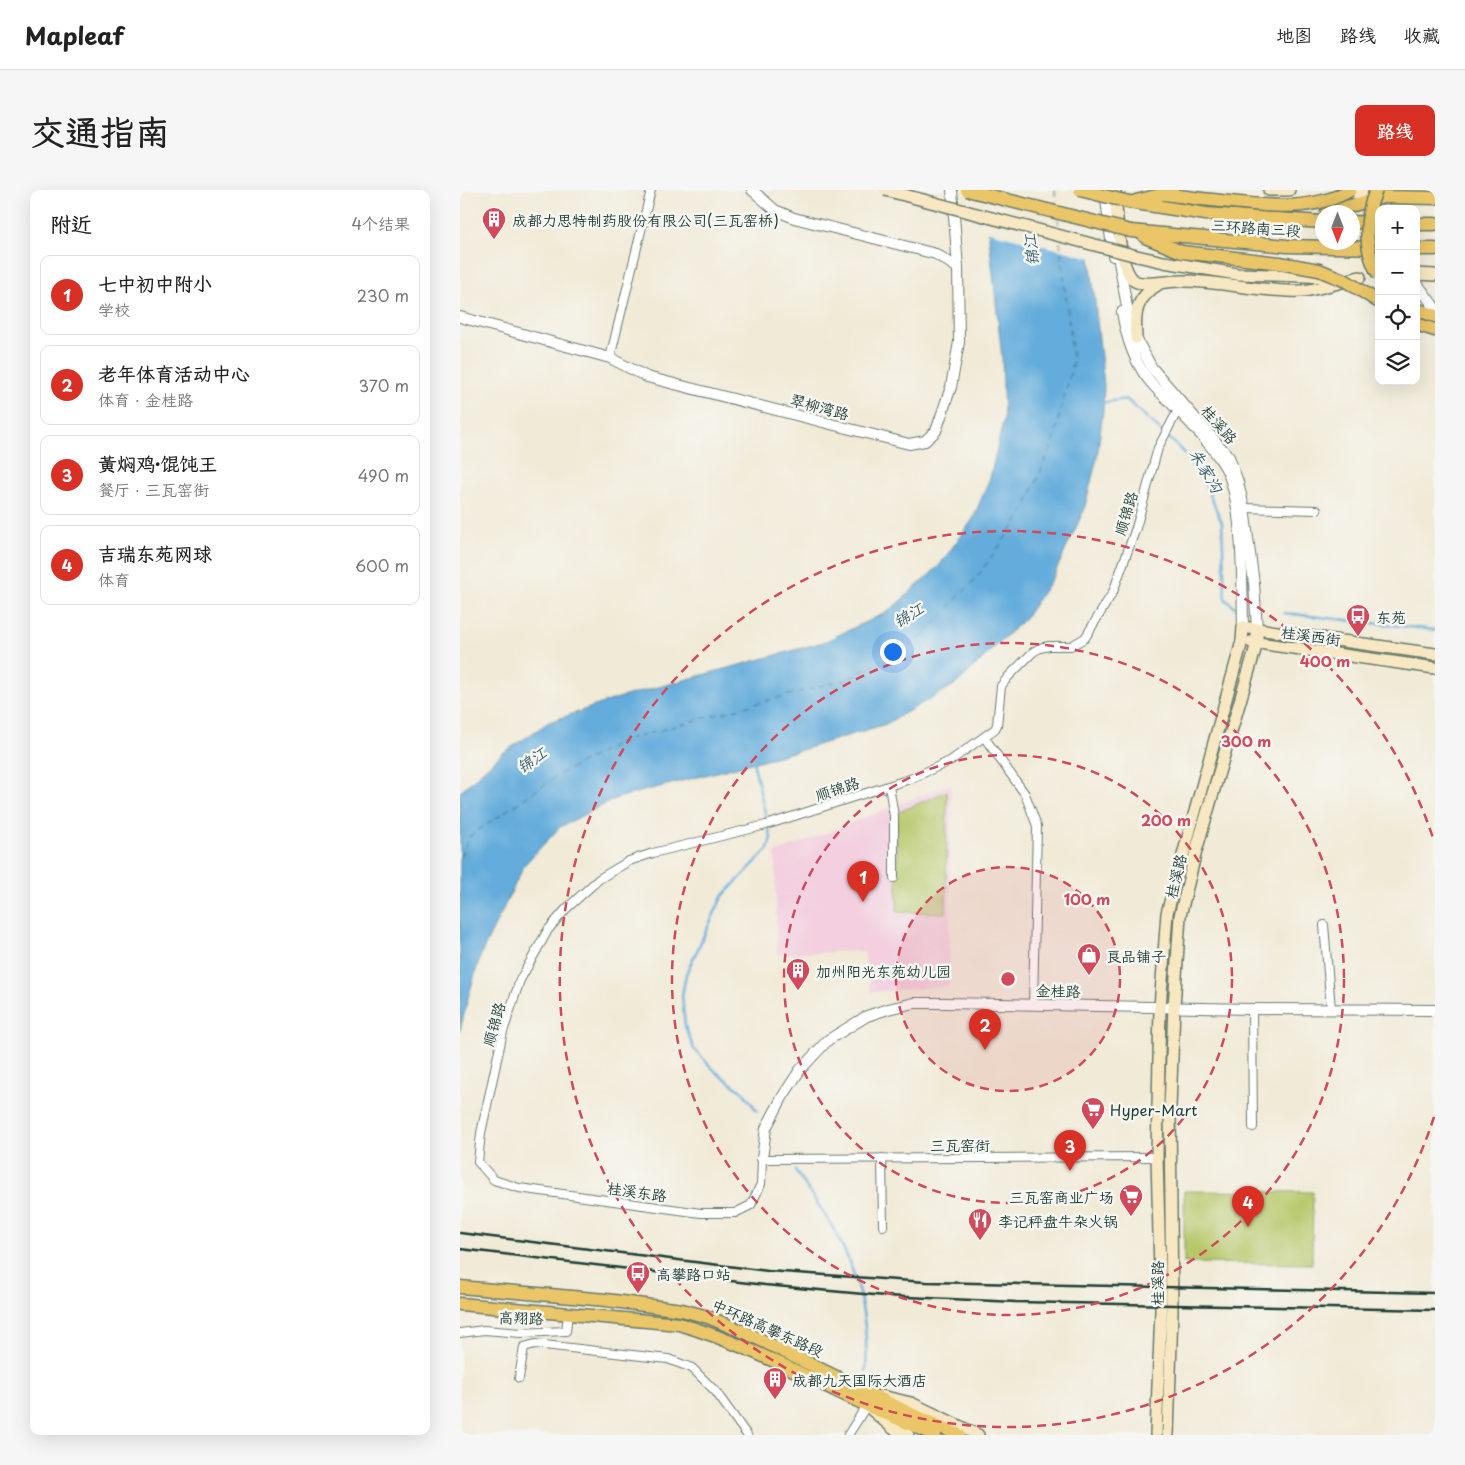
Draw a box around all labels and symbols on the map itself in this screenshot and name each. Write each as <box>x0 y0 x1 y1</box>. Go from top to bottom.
north arrow <box>1315 205 1360 250</box>
building icon: 成都力思特制药股份有限公司(三瓦窑桥) <box>481 206 507 240</box>
place label: 成都力思特制药股份有限公司(三瓦窑桥) <box>512 208 779 231</box>
street label: 三环路南三段 <box>1210 212 1302 242</box>
water label: 锦江 <box>1016 232 1044 267</box>
street label: 翠柳湾路 <box>788 387 852 425</box>
street label: 桂溪路 <box>1197 399 1243 449</box>
water label: 朱家沟 <box>1184 443 1231 498</box>
street label: 顺锦路 <box>1107 488 1143 538</box>
water label: 锦江 <box>888 595 929 633</box>
bus stop icon: 东苑 <box>1345 603 1371 637</box>
place label: 东苑 <box>1376 605 1406 628</box>
street label: 桂溪西街 <box>1280 619 1342 651</box>
your location <box>880 639 906 665</box>
text: 400 m <box>1300 649 1350 672</box>
text: 300 m <box>1221 729 1271 752</box>
water label: 锦江 <box>511 739 552 778</box>
street label: 顺锦路 <box>812 770 862 806</box>
text: 200 m <box>1141 808 1191 831</box>
street label: 桂溪路 <box>1158 851 1192 901</box>
pin: 1 <box>847 861 879 902</box>
text: 100 m <box>1064 887 1110 910</box>
shop icon: 良品铺子 <box>1076 942 1102 976</box>
place label: 良品铺子 <box>1106 944 1166 967</box>
building icon: 加州阳光东苑幼儿园 <box>785 957 811 991</box>
place label: 加州阳光东苑幼儿园 <box>816 959 951 982</box>
centre of rings <box>999 970 1017 988</box>
street label: 金桂路 <box>1035 978 1081 1002</box>
street label: 顺锦路 <box>476 999 510 1049</box>
pin: 2 <box>969 1009 1001 1050</box>
supermarket icon: Hyper-Mart <box>1080 1096 1106 1130</box>
place label: Hyper-Mart <box>1110 1098 1197 1121</box>
pin: 3 <box>1054 1130 1086 1171</box>
street label: 三瓦窑街 <box>930 1133 990 1156</box>
street label: 桂溪东路 <box>606 1175 668 1207</box>
supermarket icon: 三瓦窑商业广场 <box>1118 1183 1144 1217</box>
place label: 三瓦窑商业广场 <box>1009 1185 1114 1208</box>
pin: 4 <box>1232 1186 1264 1227</box>
restaurant icon: 李记秤盘牛杂火锅 <box>967 1207 993 1241</box>
place label: 李记秤盘牛杂火锅 <box>998 1209 1118 1232</box>
bus stop icon: 高攀路口站 <box>625 1260 651 1294</box>
street label: 桂溪路 <box>1145 1260 1168 1306</box>
place label: 高攀路口站 <box>656 1262 731 1285</box>
street label: 中环路高攀东路段 <box>709 1292 827 1362</box>
street label: 高翔路 <box>498 1305 544 1329</box>
building icon: 成都九天国际大酒店 <box>762 1366 788 1400</box>
place label: 成都九天国际大酒店 <box>792 1368 927 1391</box>

